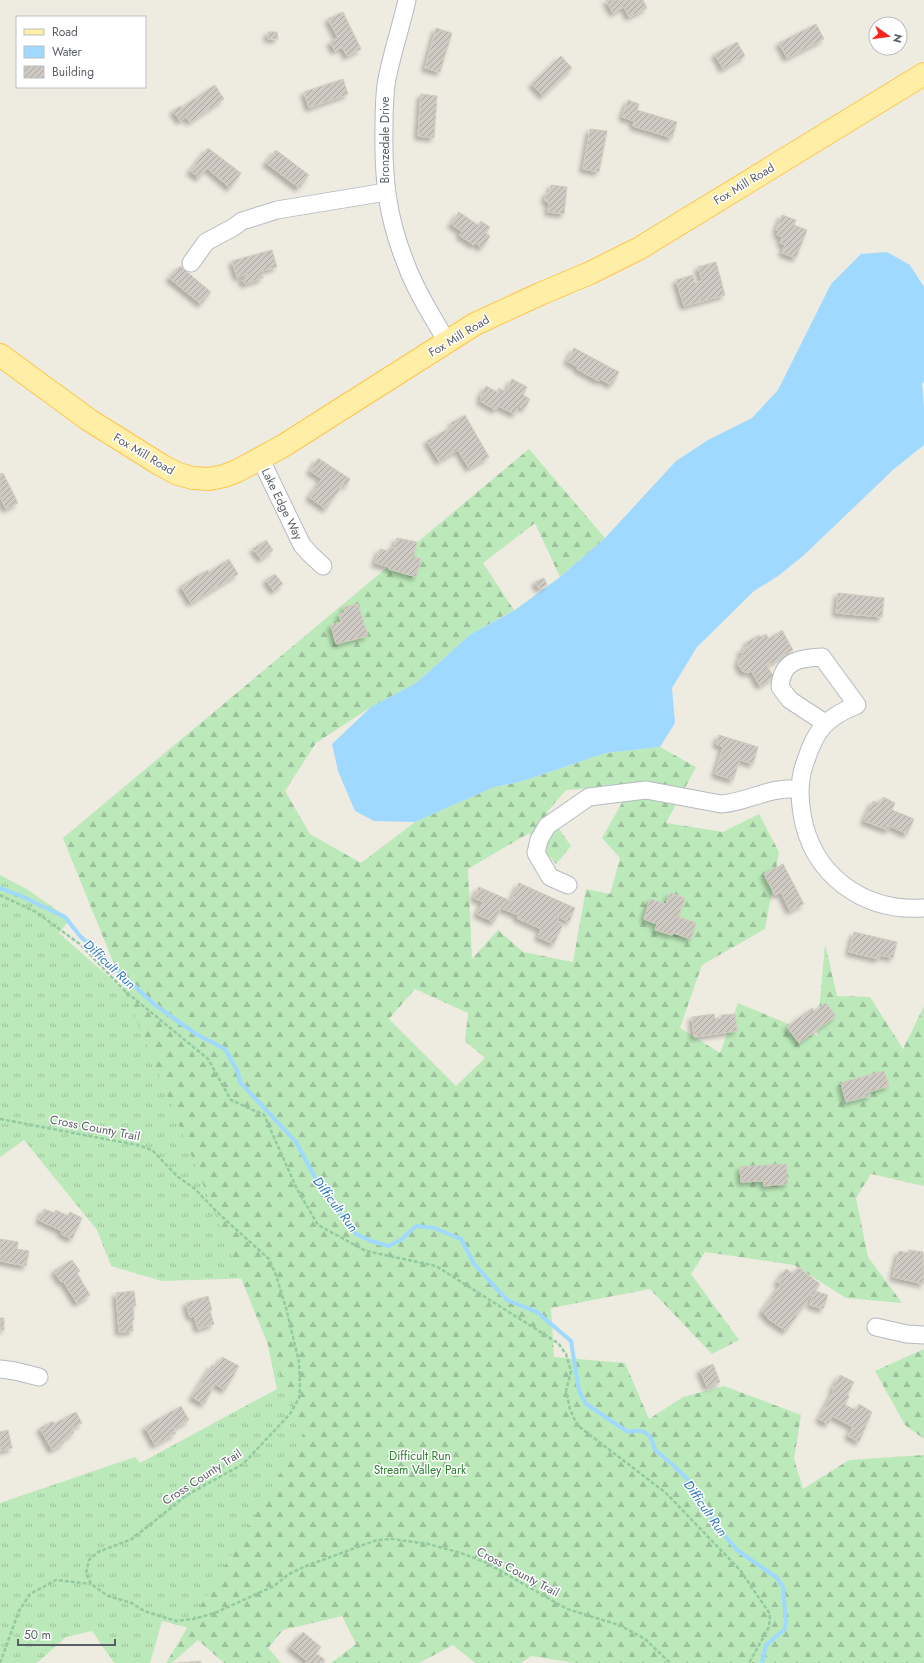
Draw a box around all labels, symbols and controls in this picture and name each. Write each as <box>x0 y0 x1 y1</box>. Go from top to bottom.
legend <box>16 16 146 88</box>
north arrow <box>868 16 908 56</box>
text: Road <box>52 23 78 41</box>
text: N <box>889 32 907 45</box>
text: Water <box>52 43 83 61</box>
text: Building <box>52 63 94 81</box>
street label: Bronzedale Drive <box>376 97 394 183</box>
street label: Fox Mill Road <box>710 159 778 209</box>
street label: Fox Mill Road <box>425 311 493 361</box>
street label: Fox Mill Road <box>110 429 178 479</box>
street label: Lake Edge Way <box>257 465 307 544</box>
water label: Difficult Run <box>79 935 140 994</box>
street label: Cross County Trail <box>48 1110 142 1146</box>
water label: Difficult Run <box>308 1173 363 1236</box>
street label: Cross County Trail <box>159 1445 245 1509</box>
park label: Difficult Run Stream Valley Park <box>374 1447 467 1479</box>
water label: Difficult Run <box>679 1476 732 1541</box>
street label: Cross County Trail <box>473 1543 563 1601</box>
scale bar <box>18 1621 115 1647</box>
text: 50 m <box>24 1626 51 1644</box>

